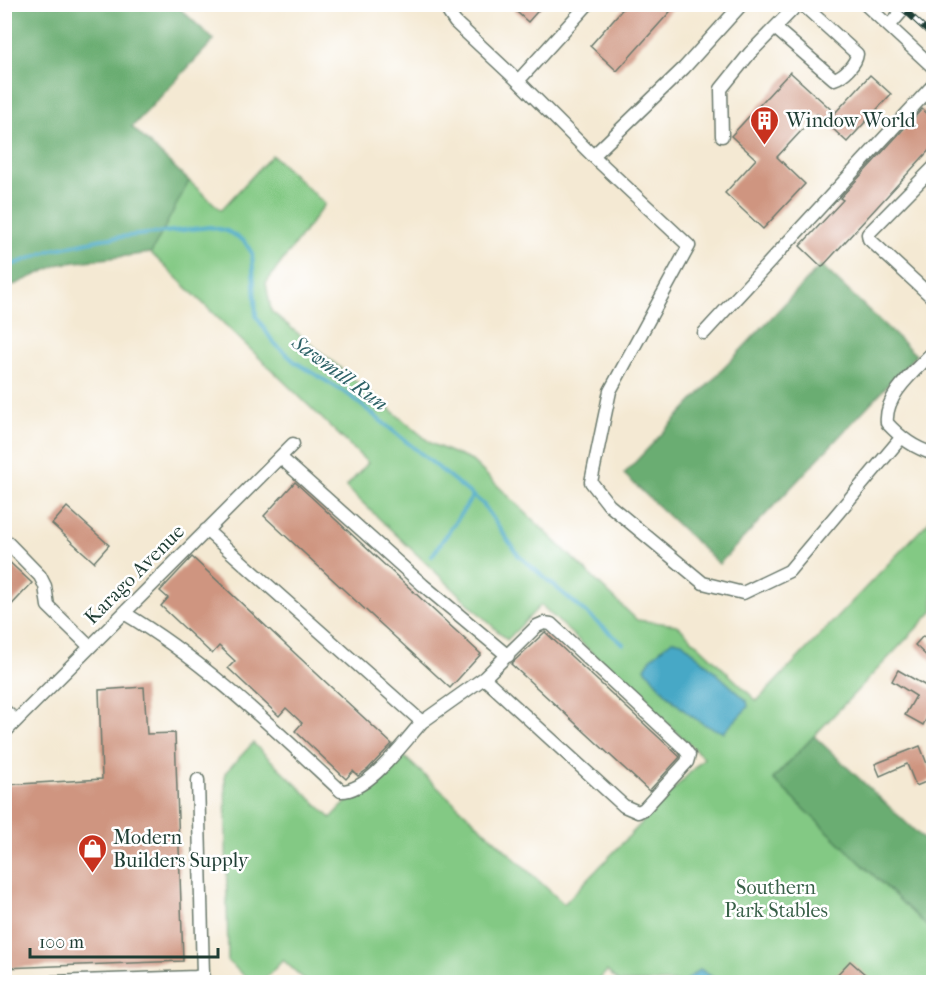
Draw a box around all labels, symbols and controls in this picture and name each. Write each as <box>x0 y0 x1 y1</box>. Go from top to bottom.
building icon: Window World <box>749 104 781 146</box>
place label: Window World <box>785 109 917 132</box>
water label: Sawmill Run <box>287 330 393 416</box>
street label: Karago Avenue <box>80 520 189 629</box>
place label: Modern Builders Supply <box>113 826 250 872</box>
shop icon: Modern Builders Supply <box>76 832 108 874</box>
park label: Southern Park Stables <box>724 876 828 922</box>
scale bar <box>30 921 218 959</box>
text: 100 m <box>39 932 84 953</box>

